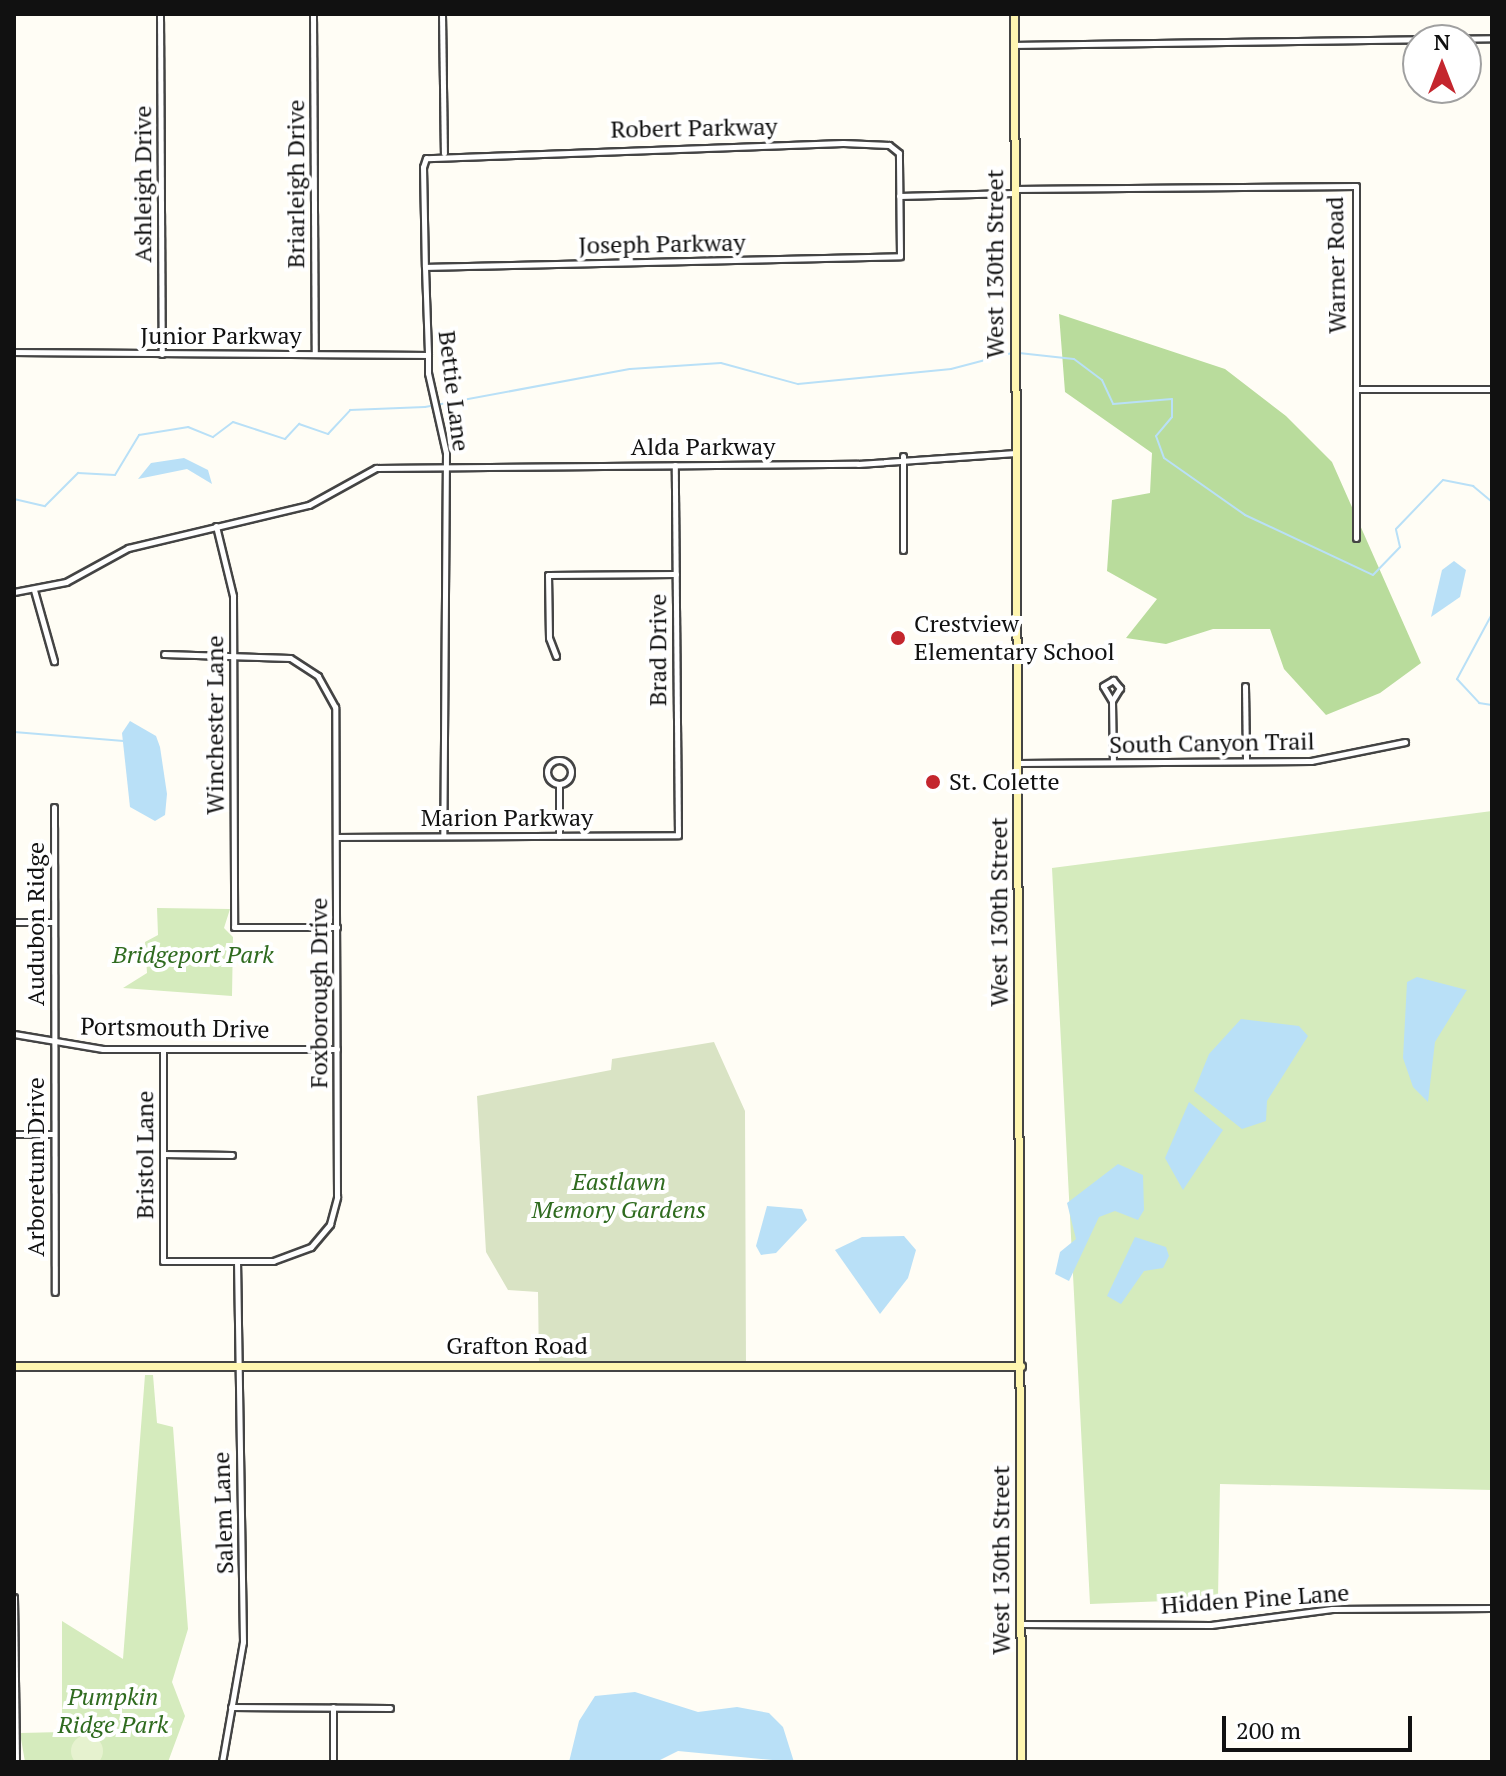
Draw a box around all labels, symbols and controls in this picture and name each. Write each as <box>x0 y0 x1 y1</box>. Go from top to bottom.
north arrow <box>1402 24 1482 104</box>
text: N <box>1434 27 1450 56</box>
street label: Briarleigh Drive <box>282 100 310 268</box>
street label: Ashleigh Drive <box>129 105 157 263</box>
street label: Robert Parkway <box>610 112 778 144</box>
street label: West 130th Street <box>981 169 1009 359</box>
street label: Warner Road <box>1320 196 1352 334</box>
street label: Joseph Parkway <box>578 228 746 260</box>
street label: Junior Parkway <box>140 322 302 350</box>
street label: Bettie Lane <box>432 329 476 453</box>
street label: Alda Parkway <box>631 433 775 461</box>
street label: Brad Drive <box>644 594 672 706</box>
place label: Crestview Elementary School <box>914 610 1115 666</box>
marker: Crestview Elementary School <box>889 629 907 647</box>
street label: Winchester Lane <box>201 635 229 815</box>
street label: South Canyon Trail <box>1109 727 1315 759</box>
place label: St. Colette <box>949 768 1061 796</box>
marker: St. Colette <box>924 773 942 791</box>
street label: Marion Parkway <box>421 804 593 832</box>
street label: West 130th Street <box>985 817 1013 1007</box>
street label: Audubon Ridge <box>22 842 50 1006</box>
street label: Foxborough Drive <box>305 898 333 1088</box>
park label: Bridgeport Park <box>112 941 274 969</box>
street label: Portsmouth Drive <box>80 1012 270 1044</box>
street label: Arboretum Drive <box>22 1077 50 1257</box>
street label: Bristol Lane <box>131 1091 159 1219</box>
park label: Eastlawn Memory Gardens <box>532 1168 706 1224</box>
street label: Grafton Road <box>446 1332 588 1360</box>
street label: Salem Lane <box>206 1451 240 1575</box>
street label: West 130th Street <box>987 1465 1015 1655</box>
street label: Hidden Pine Lane <box>1160 1578 1350 1620</box>
park label: Pumpkin Ridge Park <box>58 1683 168 1739</box>
scale bar <box>1226 1700 1416 1750</box>
text: 200 m <box>1236 1714 1301 1746</box>

